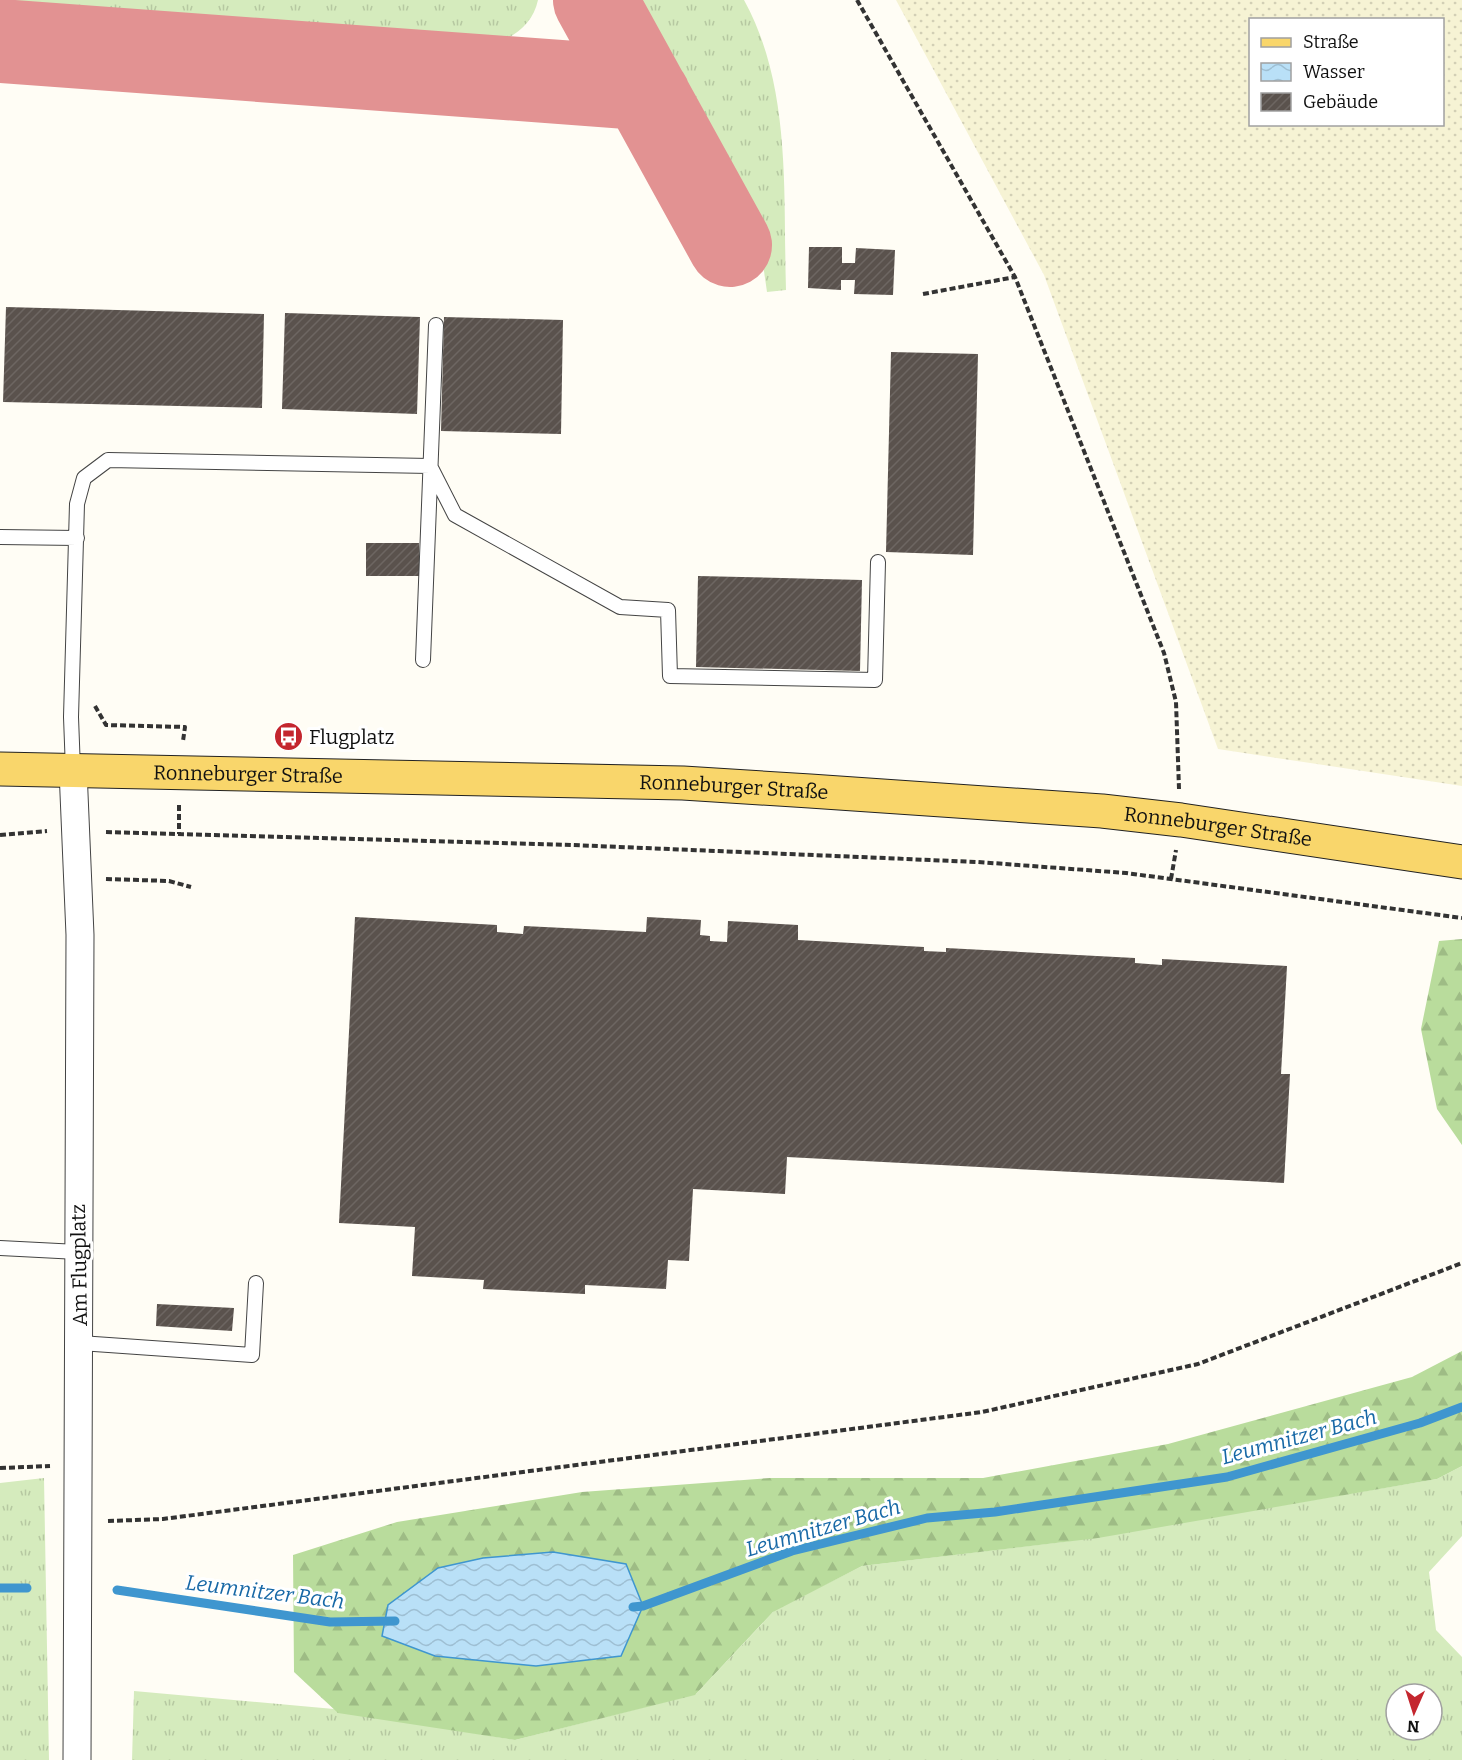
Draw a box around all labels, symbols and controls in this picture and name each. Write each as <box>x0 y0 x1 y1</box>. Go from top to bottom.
legend <box>1249 18 1444 126</box>
text: Straße <box>1303 31 1359 53</box>
text: Wasser <box>1303 61 1365 83</box>
text: Gebäude <box>1303 91 1378 113</box>
bus stop icon: Flugplatz <box>272 721 304 753</box>
place label: Flugplatz <box>309 725 394 749</box>
street label: Ronneburger Straße <box>153 760 343 788</box>
street label: Ronneburger Straße <box>639 770 829 804</box>
street label: Ronneburger Straße <box>1123 802 1314 851</box>
street label: Am Flugplatz <box>66 1204 92 1326</box>
water label: Leumnitzer Bach <box>1218 1404 1380 1470</box>
water label: Leumnitzer Bach <box>743 1493 903 1563</box>
water label: Leumnitzer Bach <box>184 1569 346 1615</box>
north arrow <box>1384 1682 1444 1742</box>
text: N <box>1407 1717 1420 1736</box>

